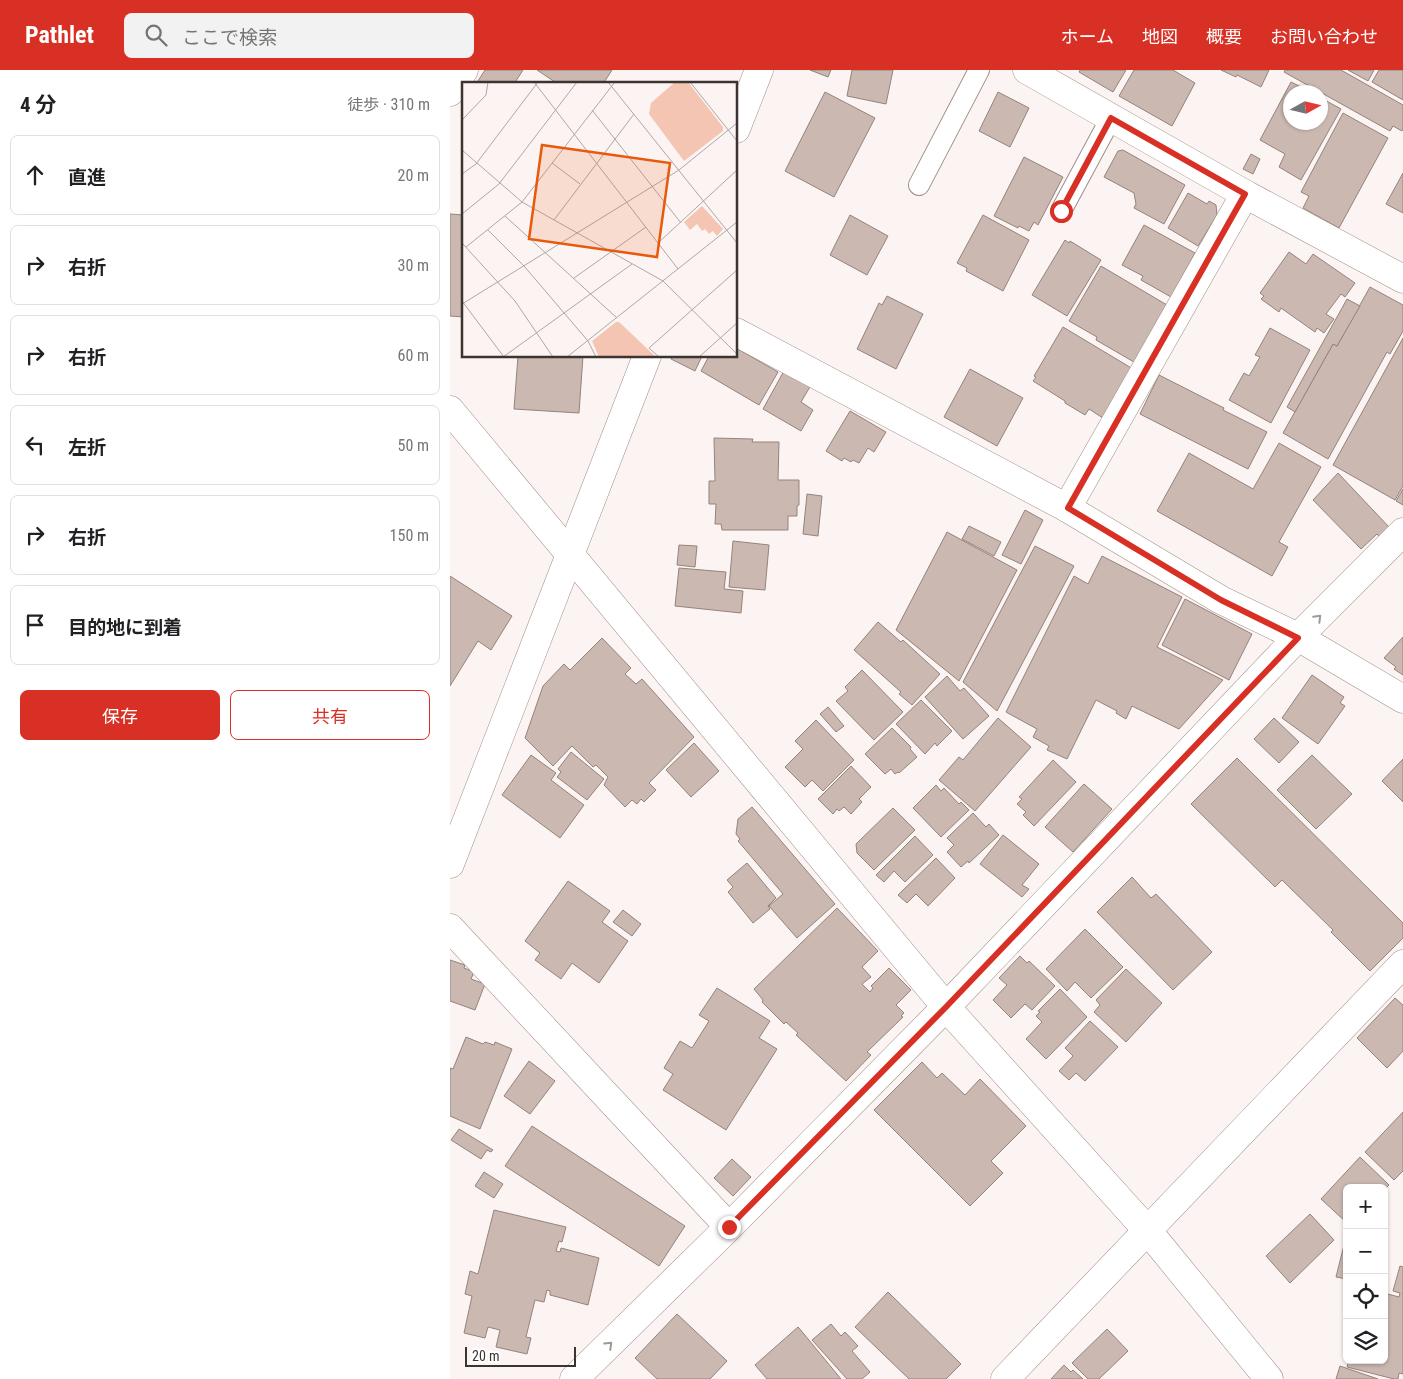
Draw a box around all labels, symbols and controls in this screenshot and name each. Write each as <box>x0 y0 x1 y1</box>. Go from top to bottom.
search box <box>124 13 474 58</box>
text: Pathlet <box>25 21 94 49</box>
icon: search <box>142 21 170 49</box>
text: ここで検索 <box>182 26 277 49</box>
text: ホーム <box>1061 26 1114 47</box>
text: 地図 <box>1142 26 1178 47</box>
text: 概要 <box>1206 26 1242 47</box>
text: お問い合わせ <box>1270 26 1378 47</box>
inset map <box>462 82 738 358</box>
north arrow <box>1283 85 1328 130</box>
text: 4 分 <box>20 93 56 117</box>
text: 徒歩 · 310 m <box>347 95 430 114</box>
icon: ahead <box>21 161 49 189</box>
text: 直進 <box>68 166 106 189</box>
text: 20 m <box>397 166 429 185</box>
route start <box>1050 200 1073 223</box>
icon: right <box>21 251 49 279</box>
text: 右折 <box>68 256 106 279</box>
text: 30 m <box>397 256 429 275</box>
icon: right <box>21 341 49 369</box>
text: 右折 <box>68 346 106 369</box>
text: 60 m <box>397 346 429 365</box>
icon: left <box>21 431 49 459</box>
text: 左折 <box>68 436 106 459</box>
text: 50 m <box>397 436 429 455</box>
icon: right <box>21 521 49 549</box>
text: 右折 <box>68 526 106 549</box>
text: 150 m <box>390 526 429 545</box>
icon: arrive <box>21 611 49 639</box>
one-way arrow <box>1312 614 1321 623</box>
text: 目的地に到着 <box>68 616 182 639</box>
button: 保存 <box>20 690 220 740</box>
button: 共有 <box>230 690 430 740</box>
map controls <box>1343 1184 1388 1364</box>
button: + <box>1343 1184 1388 1229</box>
route end <box>718 1216 741 1239</box>
button: − <box>1343 1229 1388 1274</box>
button: locate <box>1343 1274 1388 1319</box>
button: layers <box>1343 1319 1388 1364</box>
one-way arrow <box>603 1342 612 1351</box>
scale bar <box>465 1344 576 1367</box>
text: 20 m <box>472 1348 500 1364</box>

